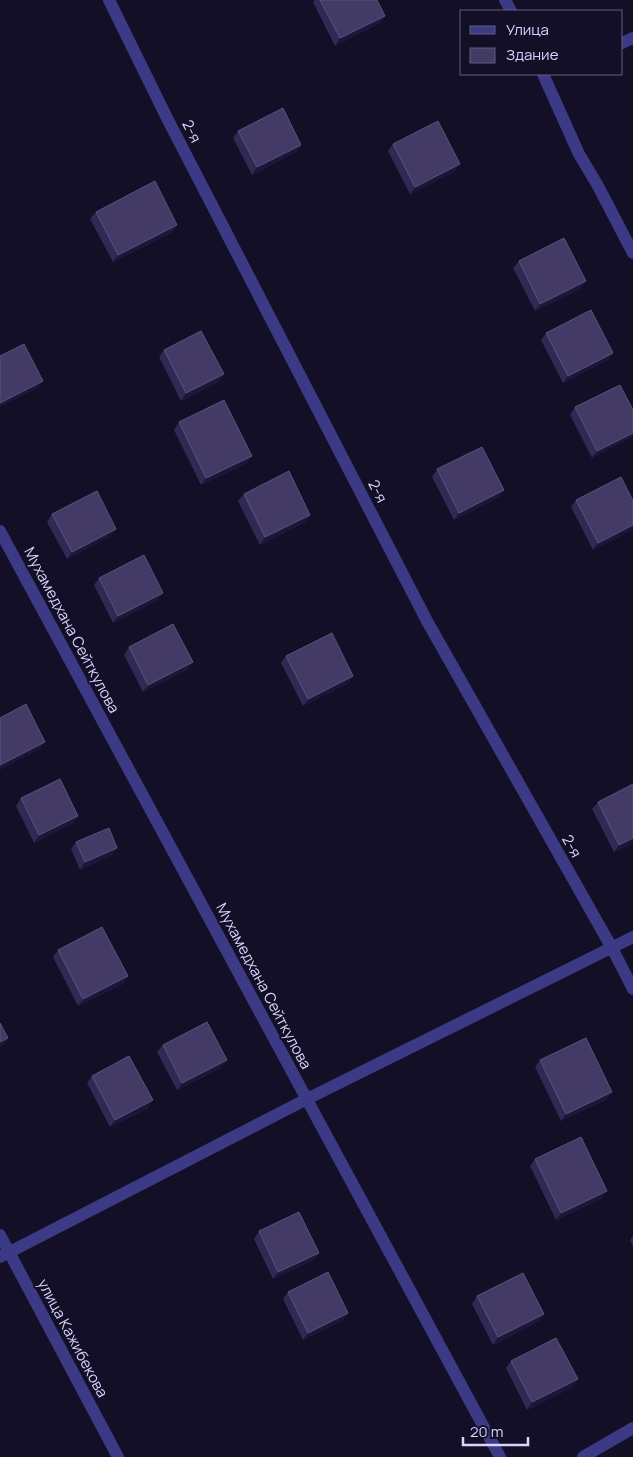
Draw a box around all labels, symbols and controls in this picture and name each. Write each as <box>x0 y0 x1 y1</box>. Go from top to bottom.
legend <box>460 10 623 75</box>
text: Улица <box>506 19 549 40</box>
text: Здание <box>506 44 559 65</box>
street label: 2-я <box>177 116 207 146</box>
street label: 2-я <box>363 476 393 506</box>
street label: Мухамедхана Сейткулова <box>19 543 125 717</box>
street label: 2-я <box>557 831 587 861</box>
street label: Мухамедхана Сейткулова <box>211 899 317 1073</box>
street label: улица Кажибекова <box>33 1275 113 1401</box>
scale bar <box>463 1414 528 1446</box>
text: 20 m <box>470 1421 503 1442</box>

